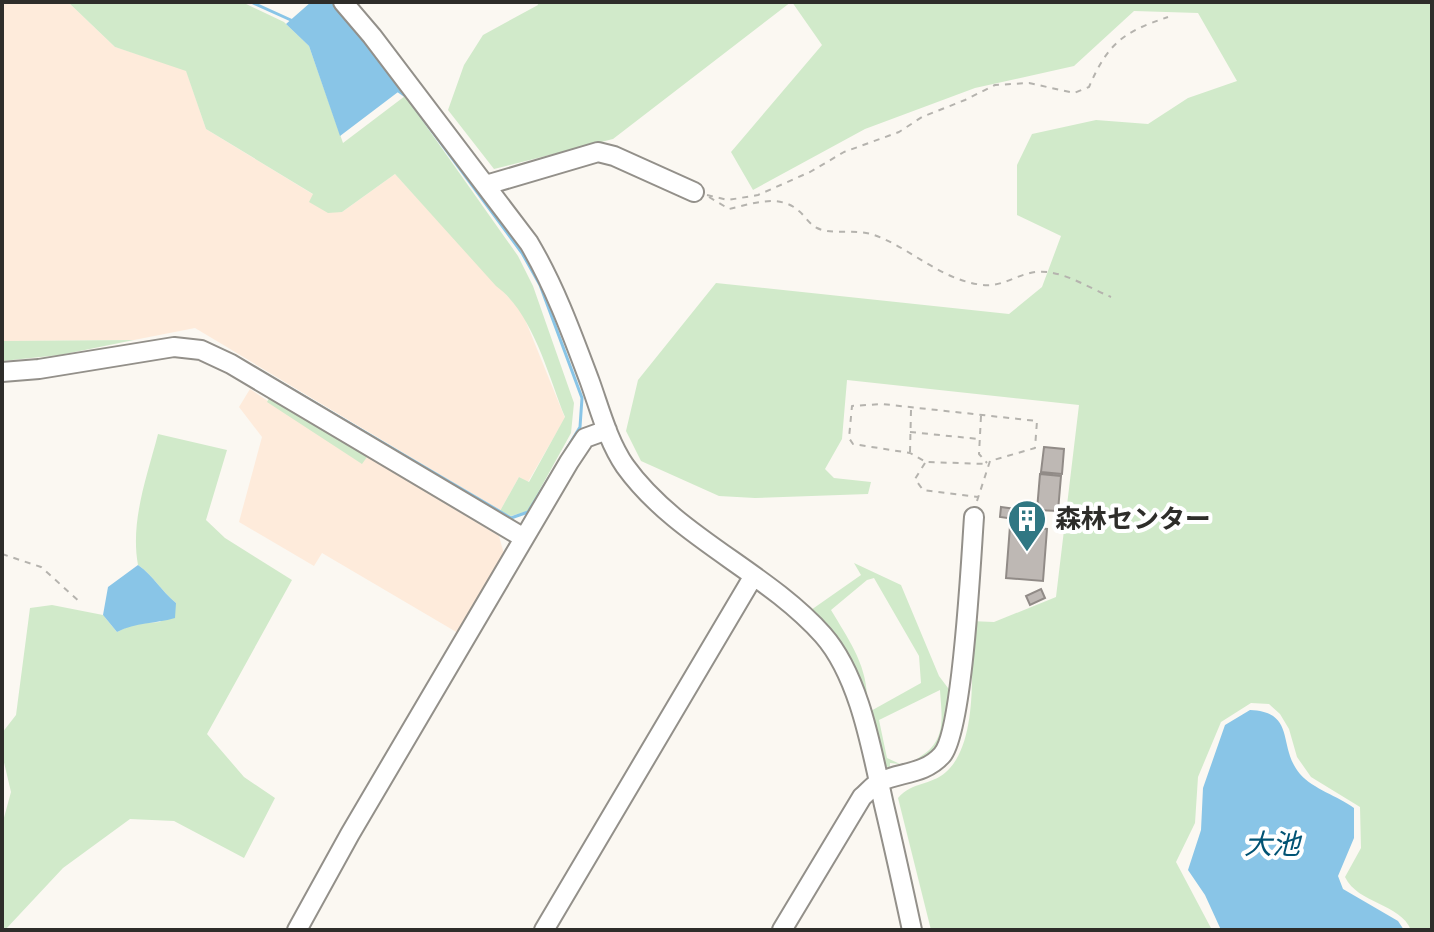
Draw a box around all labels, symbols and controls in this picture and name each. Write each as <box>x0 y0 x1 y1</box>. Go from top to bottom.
building icon: 森林センター <box>1006 498 1048 553</box>
place label: 森林センター <box>1055 502 1211 536</box>
water label: 大池 <box>1244 826 1303 862</box>

